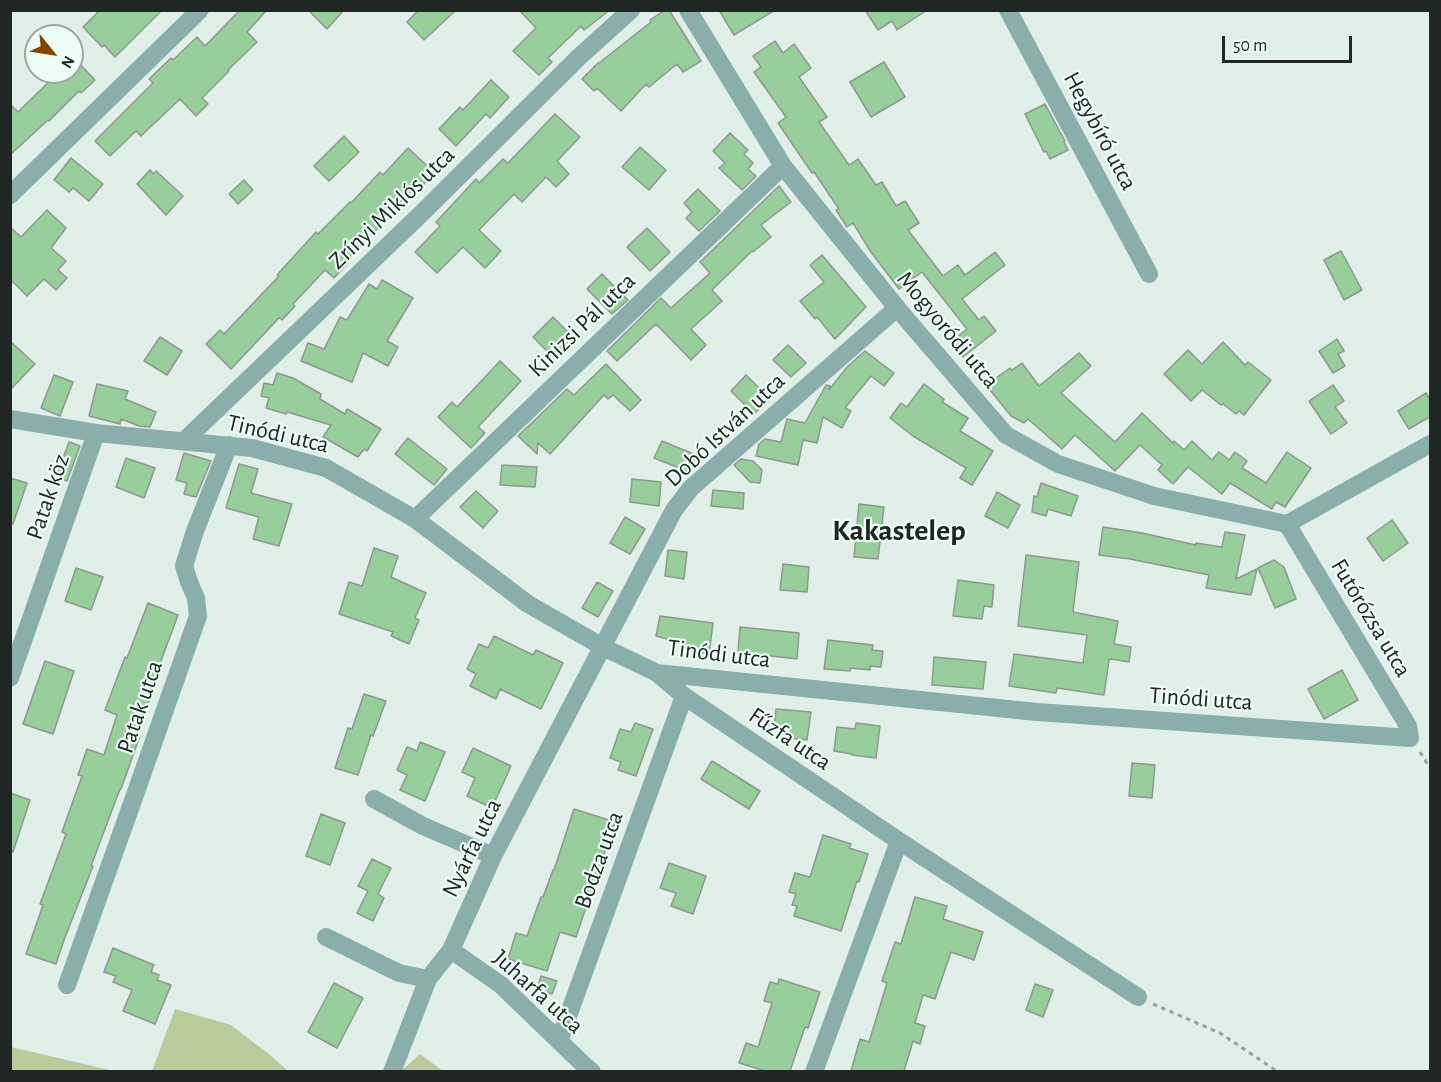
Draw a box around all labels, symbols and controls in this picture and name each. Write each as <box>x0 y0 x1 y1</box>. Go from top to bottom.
north arrow <box>24 24 84 84</box>
scale bar <box>1225 24 1356 62</box>
text: 50 m <box>1233 37 1267 55</box>
text: N <box>58 53 78 71</box>
street label: Hegybíró utca <box>1057 67 1143 195</box>
street label: Zrínyi Miklós utca <box>323 141 461 275</box>
street label: Mogyoródi utca <box>890 265 1006 395</box>
street label: Kinizsi Pál utca <box>522 267 642 383</box>
street label: Dobó István utca <box>659 367 791 493</box>
street label: Tinódi utca <box>224 408 332 460</box>
street label: Patak köz <box>20 450 76 544</box>
district label: Kakastelep <box>832 513 966 549</box>
street label: Futórózsa utca <box>1324 554 1418 682</box>
street label: Tinódi utca <box>666 633 772 675</box>
street label: Patak utca <box>111 657 169 757</box>
street label: Tinódi utca <box>1148 681 1254 717</box>
street label: Fűzfa utca <box>743 701 837 777</box>
street label: Nyárfa utca <box>436 794 508 902</box>
street label: Bodza utca <box>568 807 630 913</box>
street label: Juharfa utca <box>487 944 589 1040</box>

